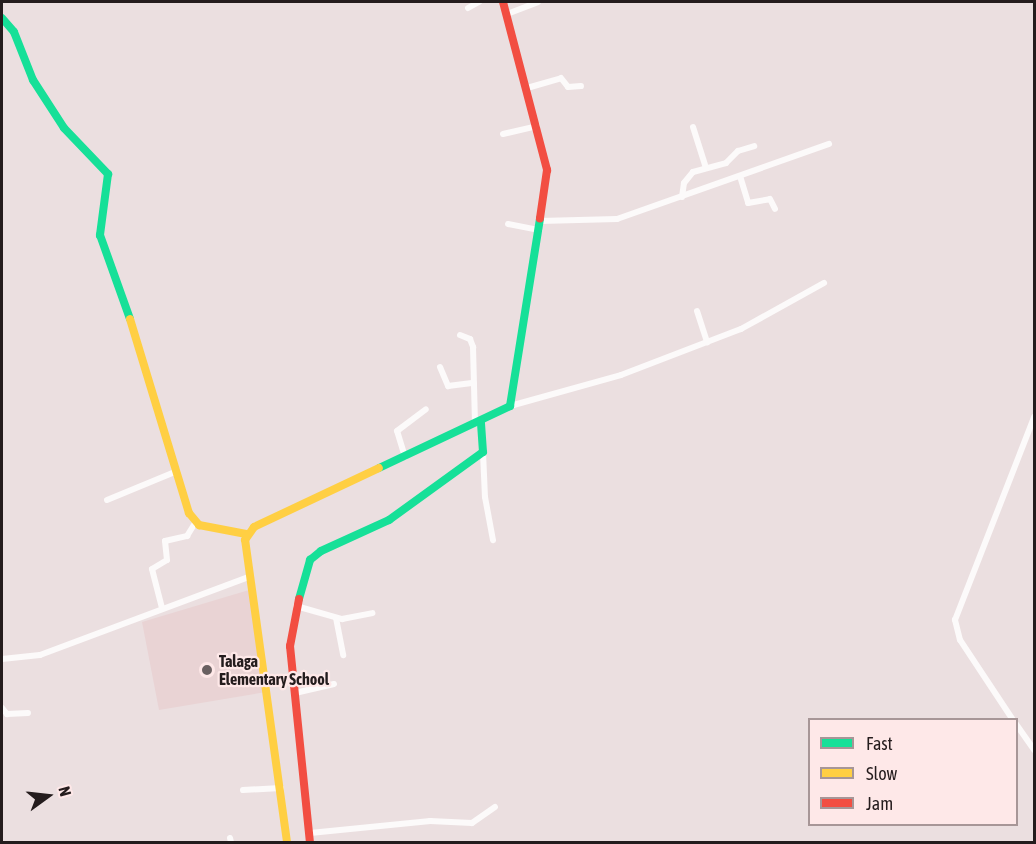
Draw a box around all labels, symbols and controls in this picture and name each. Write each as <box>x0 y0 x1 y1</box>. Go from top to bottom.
place label: Talaga Elementary School <box>219 651 329 689</box>
marker: Talaga Elementary School <box>200 663 214 677</box>
legend <box>808 718 1018 826</box>
text: Fast <box>866 733 893 754</box>
text: Slow <box>866 763 897 784</box>
north arrow <box>18 766 78 826</box>
text: N <box>55 784 75 798</box>
text: Jam <box>866 793 893 814</box>

